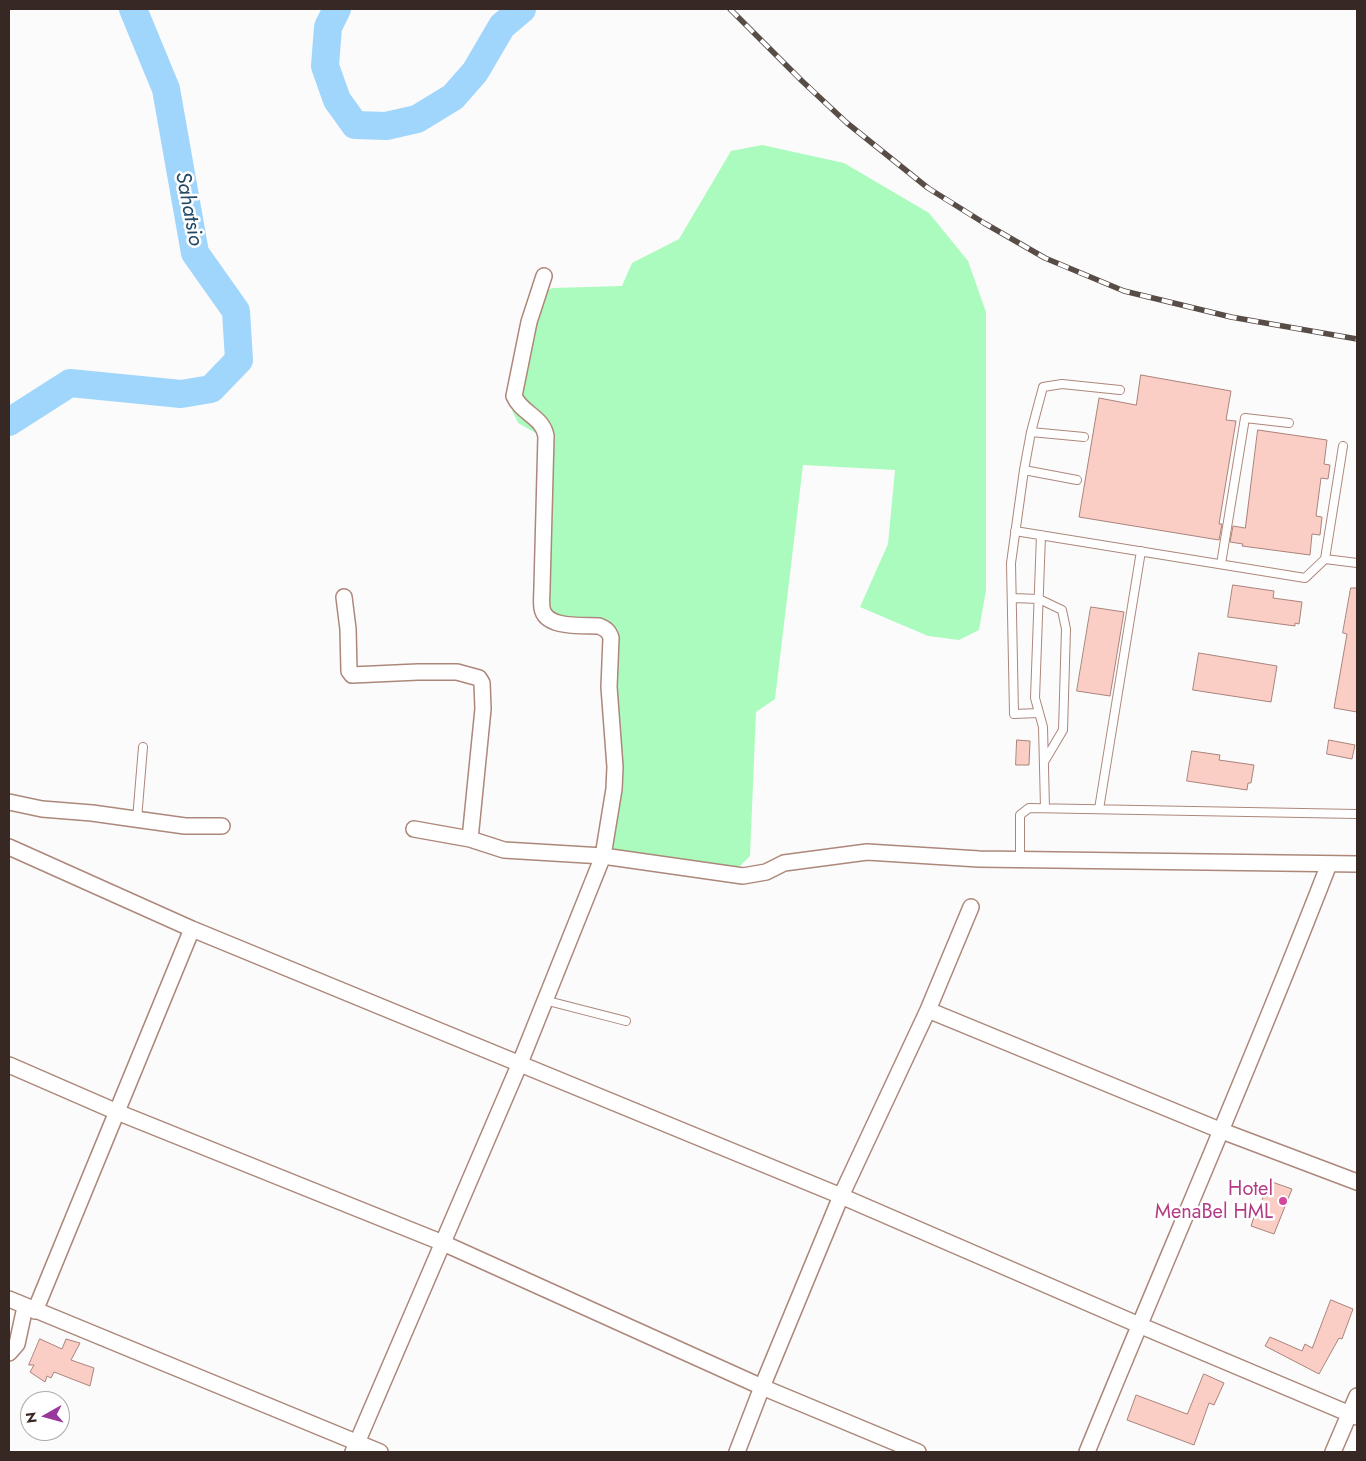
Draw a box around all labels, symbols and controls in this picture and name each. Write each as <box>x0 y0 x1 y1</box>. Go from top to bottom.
water label: Sahatsio <box>169 170 207 248</box>
place label: Hotel MenaBel HML <box>1155 1178 1273 1225</box>
marker: Hotel MenaBel HML <box>1277 1195 1289 1207</box>
north arrow <box>20 1391 70 1441</box>
text: N <box>21 1411 42 1424</box>

